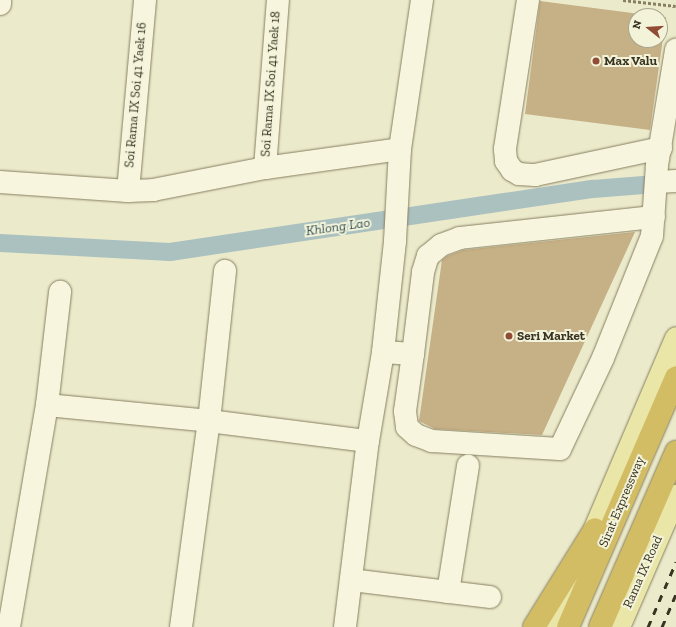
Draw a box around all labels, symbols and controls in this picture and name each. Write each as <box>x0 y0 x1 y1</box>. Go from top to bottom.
north arrow <box>628 8 668 48</box>
street label: Soi Rama IX Soi 41 Yaek 18 <box>258 10 284 158</box>
text: N <box>630 19 644 31</box>
street label: Soi Rama IX Soi 41 Yaek 16 <box>122 21 150 169</box>
place label: Max Valu <box>604 53 658 69</box>
marker: Max Valu <box>591 56 601 66</box>
water label: Khlong Lao <box>305 214 371 240</box>
place label: Seri Market <box>517 328 585 344</box>
marker: Seri Market <box>504 331 514 341</box>
street label: Sirat Expressway <box>596 454 648 550</box>
street label: Rama IX Road <box>620 533 666 611</box>

